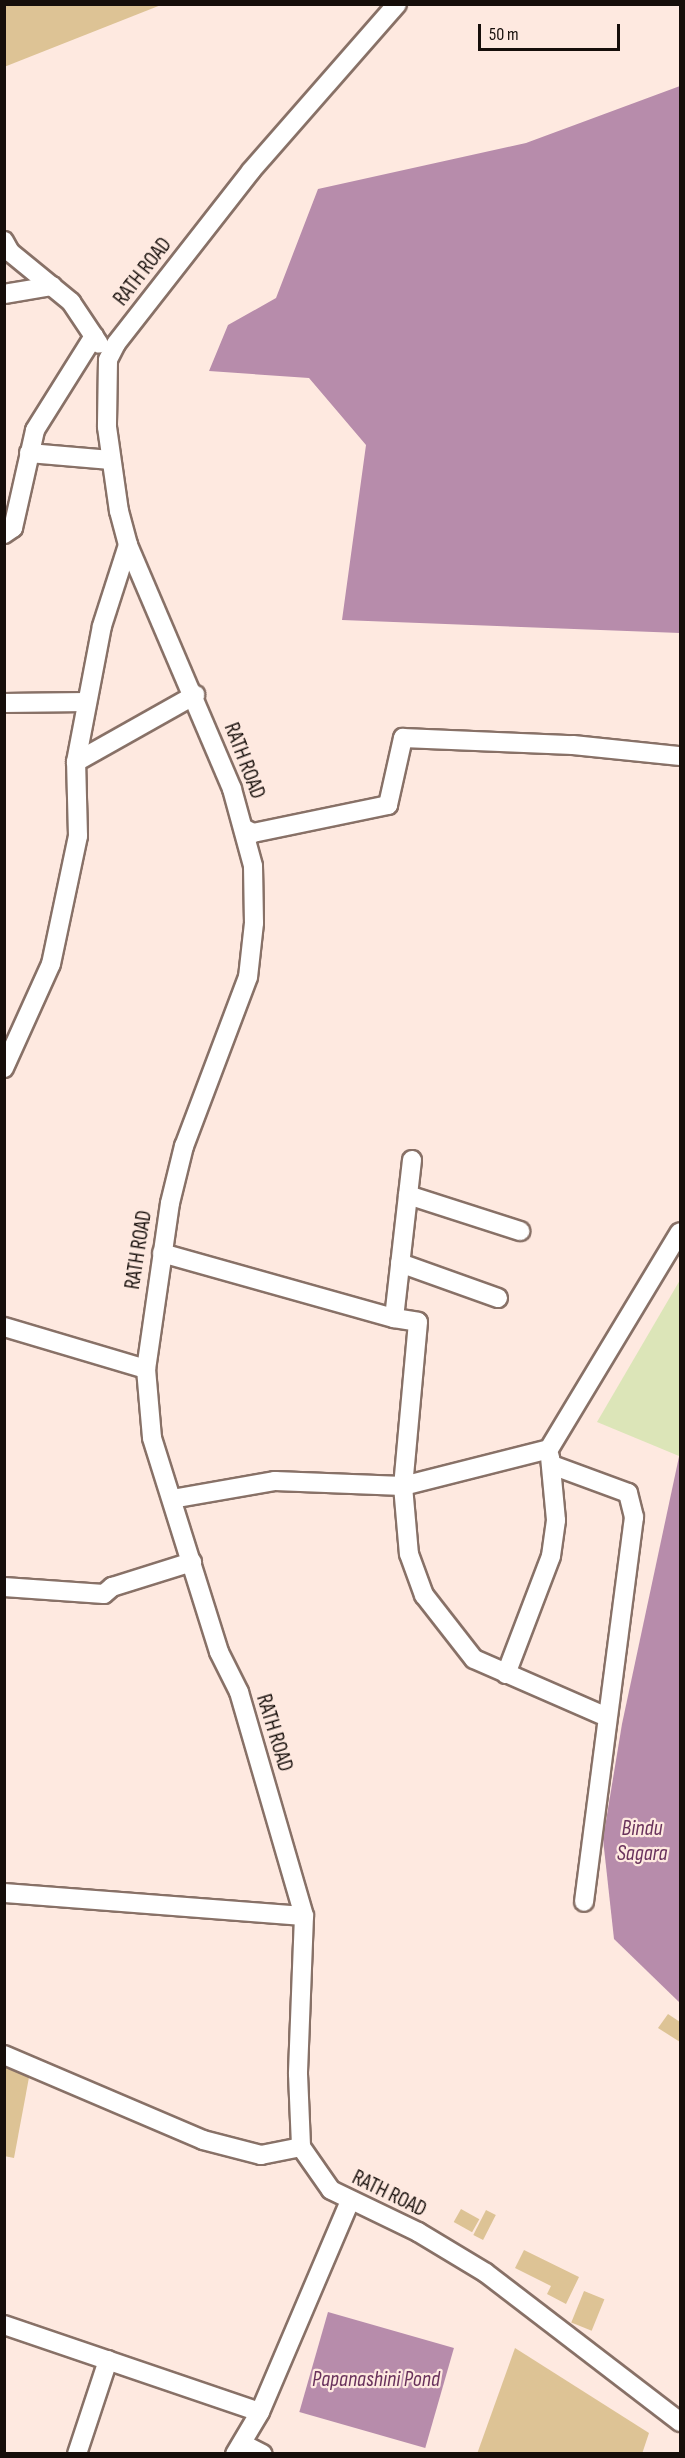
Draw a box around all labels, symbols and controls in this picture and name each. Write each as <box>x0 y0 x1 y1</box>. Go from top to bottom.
scale bar <box>481 12 624 50</box>
text: 50 m <box>489 24 519 45</box>
street label: RATH ROAD <box>109 233 177 311</box>
street label: RATH ROAD <box>218 719 270 803</box>
street label: RATH ROAD <box>120 1209 158 1291</box>
street label: RATH ROAD <box>250 1691 298 1775</box>
water label: Bindu Sagara <box>617 1815 667 1867</box>
street label: RATH ROAD <box>348 2165 430 2223</box>
water label: Papanashini Pond <box>312 2367 440 2393</box>

